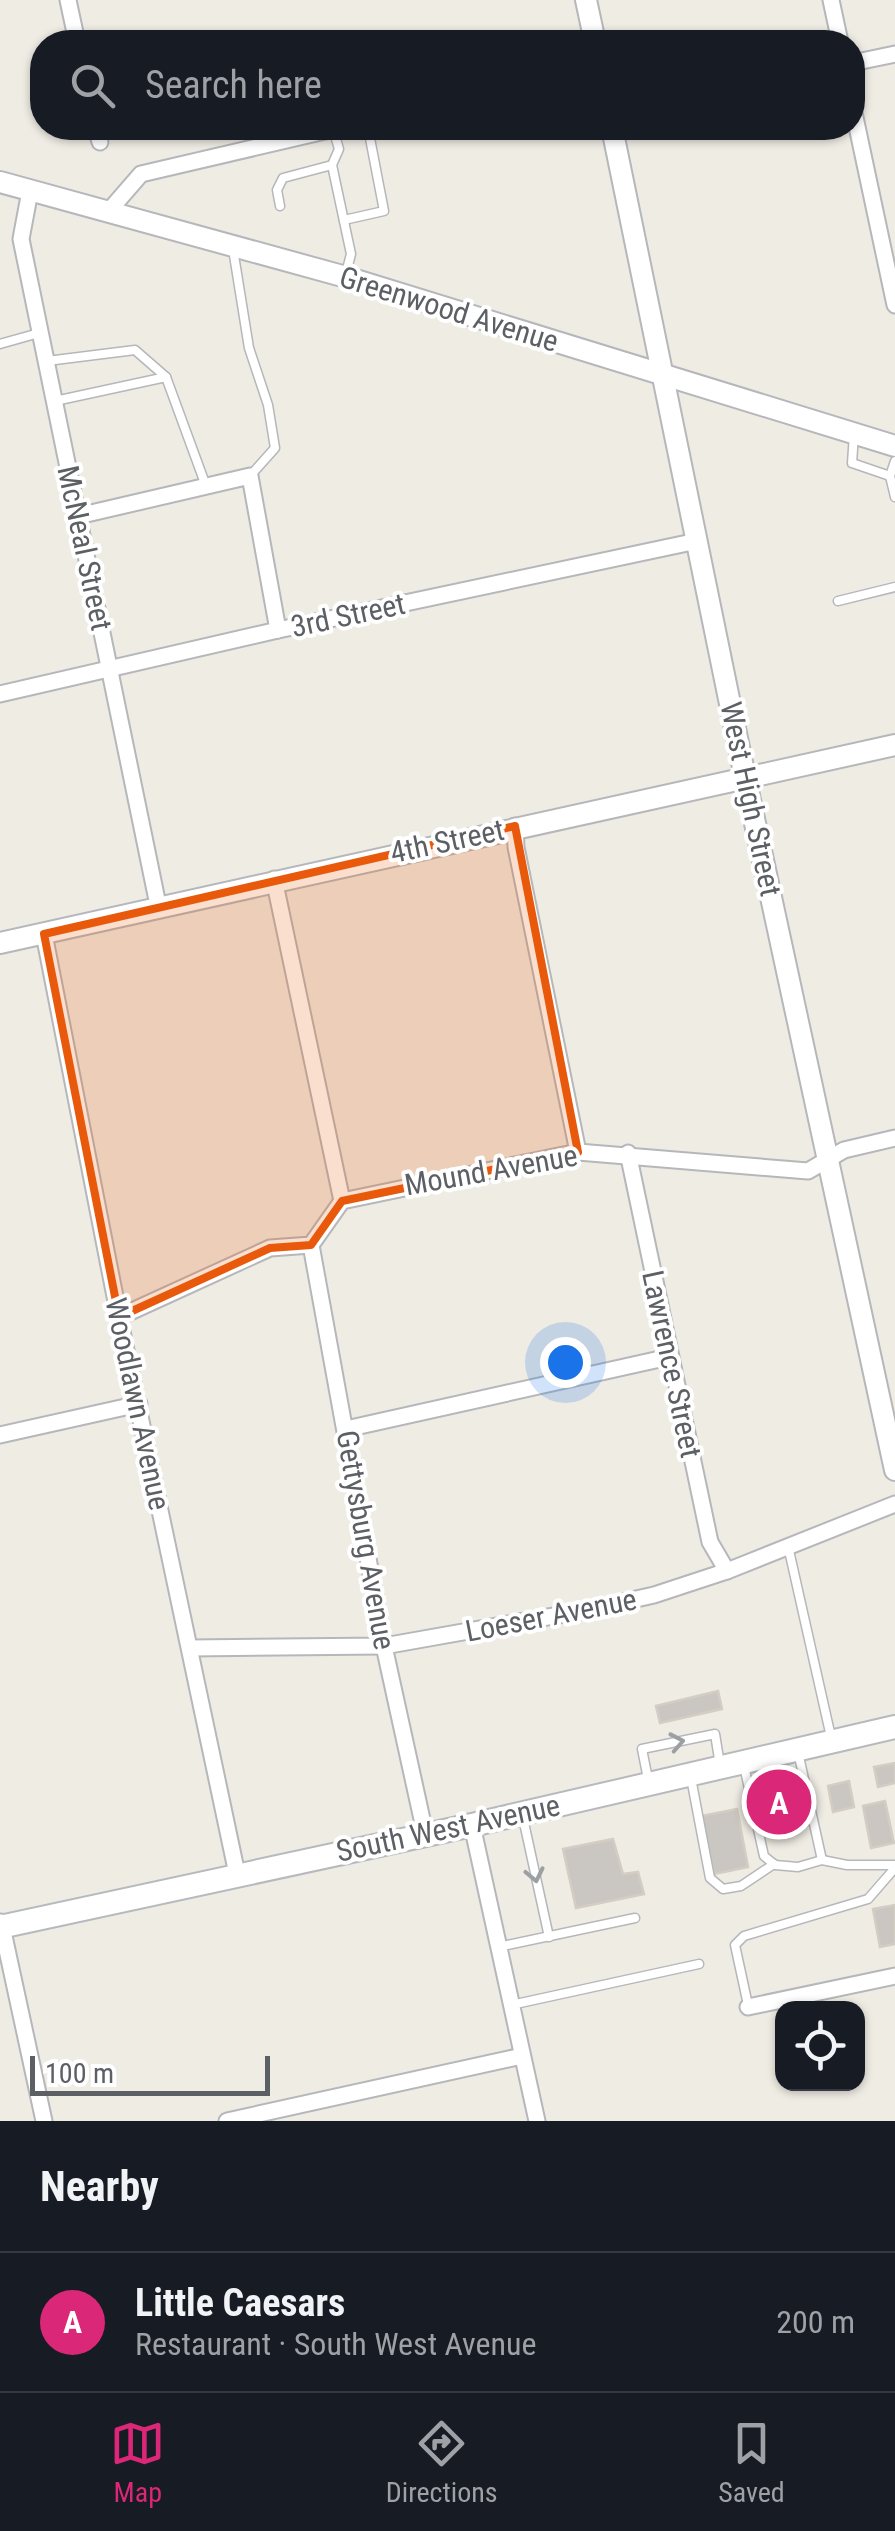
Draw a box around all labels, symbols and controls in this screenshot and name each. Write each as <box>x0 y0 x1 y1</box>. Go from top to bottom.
search box <box>30 30 865 140</box>
icon: search <box>65 58 120 113</box>
text: Search here <box>145 63 322 107</box>
street label: Greenwood Avenue <box>335 259 563 359</box>
street label: McNeal Street <box>50 462 120 634</box>
street label: 3rd Street <box>288 586 408 644</box>
street label: West High Street <box>713 699 789 899</box>
street label: 4th Street <box>387 812 507 870</box>
street label: Mound Avenue <box>402 1138 580 1202</box>
street label: Lawrence Street <box>635 1267 709 1461</box>
street label: Woodlawn Avenue <box>98 1295 178 1513</box>
your location <box>540 1337 591 1388</box>
street label: Gettysburg Avenue <box>329 1428 403 1652</box>
street label: Loeser Avenue <box>462 1581 640 1649</box>
one-way arrow <box>669 1732 686 1753</box>
pin: A <box>746 1764 812 1840</box>
street label: South West Avenue <box>333 1787 563 1869</box>
one-way arrow <box>524 1866 545 1883</box>
map controls <box>775 2001 865 2091</box>
button: locate <box>775 2001 865 2091</box>
scale bar <box>30 2051 270 2096</box>
text: 100 m <box>45 2057 114 2090</box>
text: Nearby <box>40 2162 159 2211</box>
text: Little Caesars <box>135 2281 345 2325</box>
text: A <box>63 2303 82 2341</box>
text: 200 m <box>776 2303 855 2341</box>
text: Restaurant · South West Avenue <box>135 2325 537 2363</box>
tab: Map <box>110 2416 165 2509</box>
tab: Directions <box>386 2416 498 2509</box>
tab: Saved <box>718 2416 785 2509</box>

